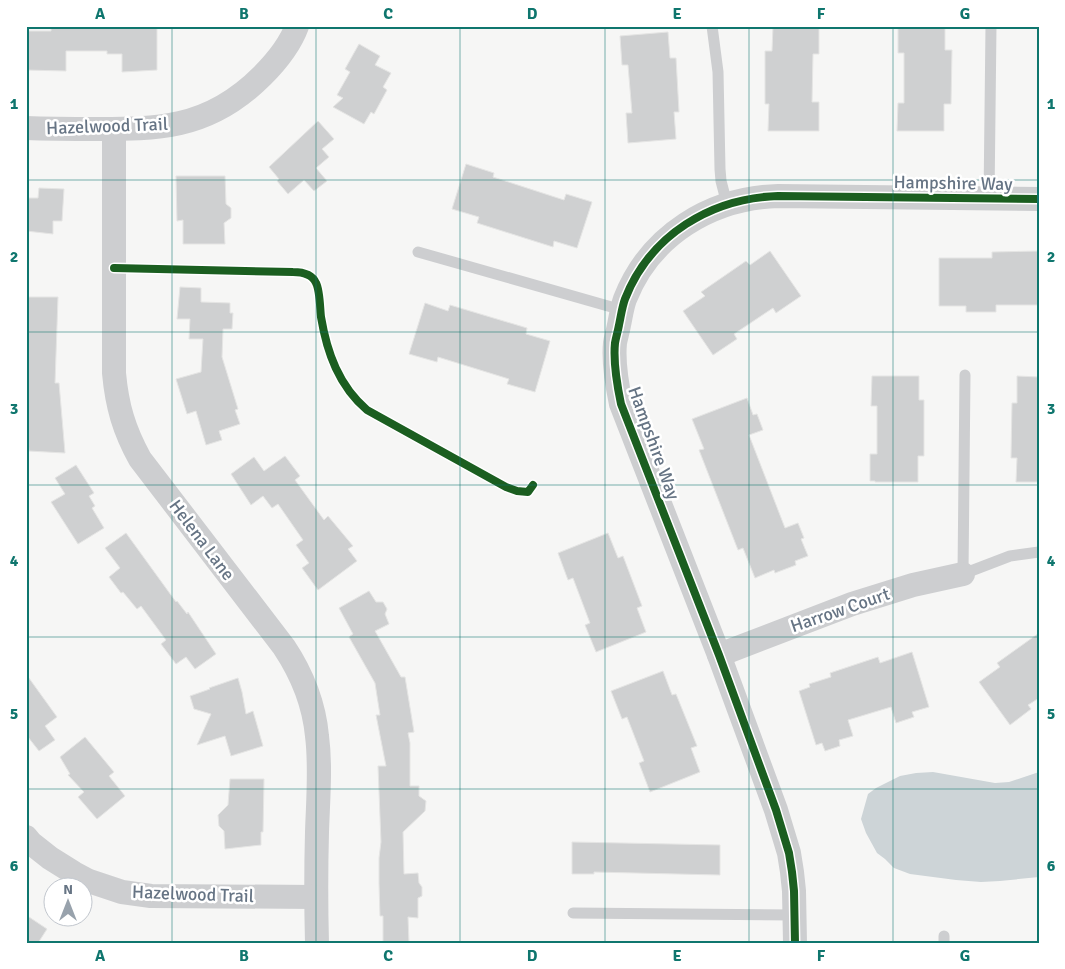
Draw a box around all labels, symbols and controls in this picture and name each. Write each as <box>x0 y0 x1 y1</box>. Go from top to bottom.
text: A <box>95 4 106 24</box>
text: B <box>239 4 249 24</box>
text: C <box>383 4 393 24</box>
text: D <box>527 4 538 24</box>
text: E <box>672 4 682 24</box>
text: F <box>817 4 826 24</box>
text: G <box>960 4 970 24</box>
text: 1 <box>10 94 19 114</box>
text: 1 <box>1047 94 1056 114</box>
street label: Hazelwood Trail <box>46 113 168 139</box>
street label: Hampshire Way <box>893 171 1013 195</box>
text: 2 <box>10 247 18 267</box>
text: 2 <box>1047 247 1055 267</box>
street label: Hampshire Way <box>623 383 685 503</box>
text: 3 <box>10 399 18 419</box>
text: 3 <box>1047 399 1055 419</box>
street label: Helena Lane <box>165 495 239 585</box>
text: 4 <box>10 551 19 571</box>
text: 4 <box>1047 551 1056 571</box>
street label: Harrow Court <box>787 583 893 637</box>
text: 5 <box>10 704 18 724</box>
text: 5 <box>1047 704 1055 724</box>
text: 6 <box>10 856 19 876</box>
text: 6 <box>1047 856 1056 876</box>
north arrow <box>42 876 92 926</box>
text: N <box>63 881 73 898</box>
street label: Hazelwood Trail <box>132 881 254 907</box>
text: A <box>95 946 106 966</box>
text: B <box>239 946 249 966</box>
text: C <box>383 946 393 966</box>
text: D <box>527 946 538 966</box>
text: E <box>672 946 682 966</box>
text: F <box>817 946 826 966</box>
text: G <box>960 946 970 966</box>

